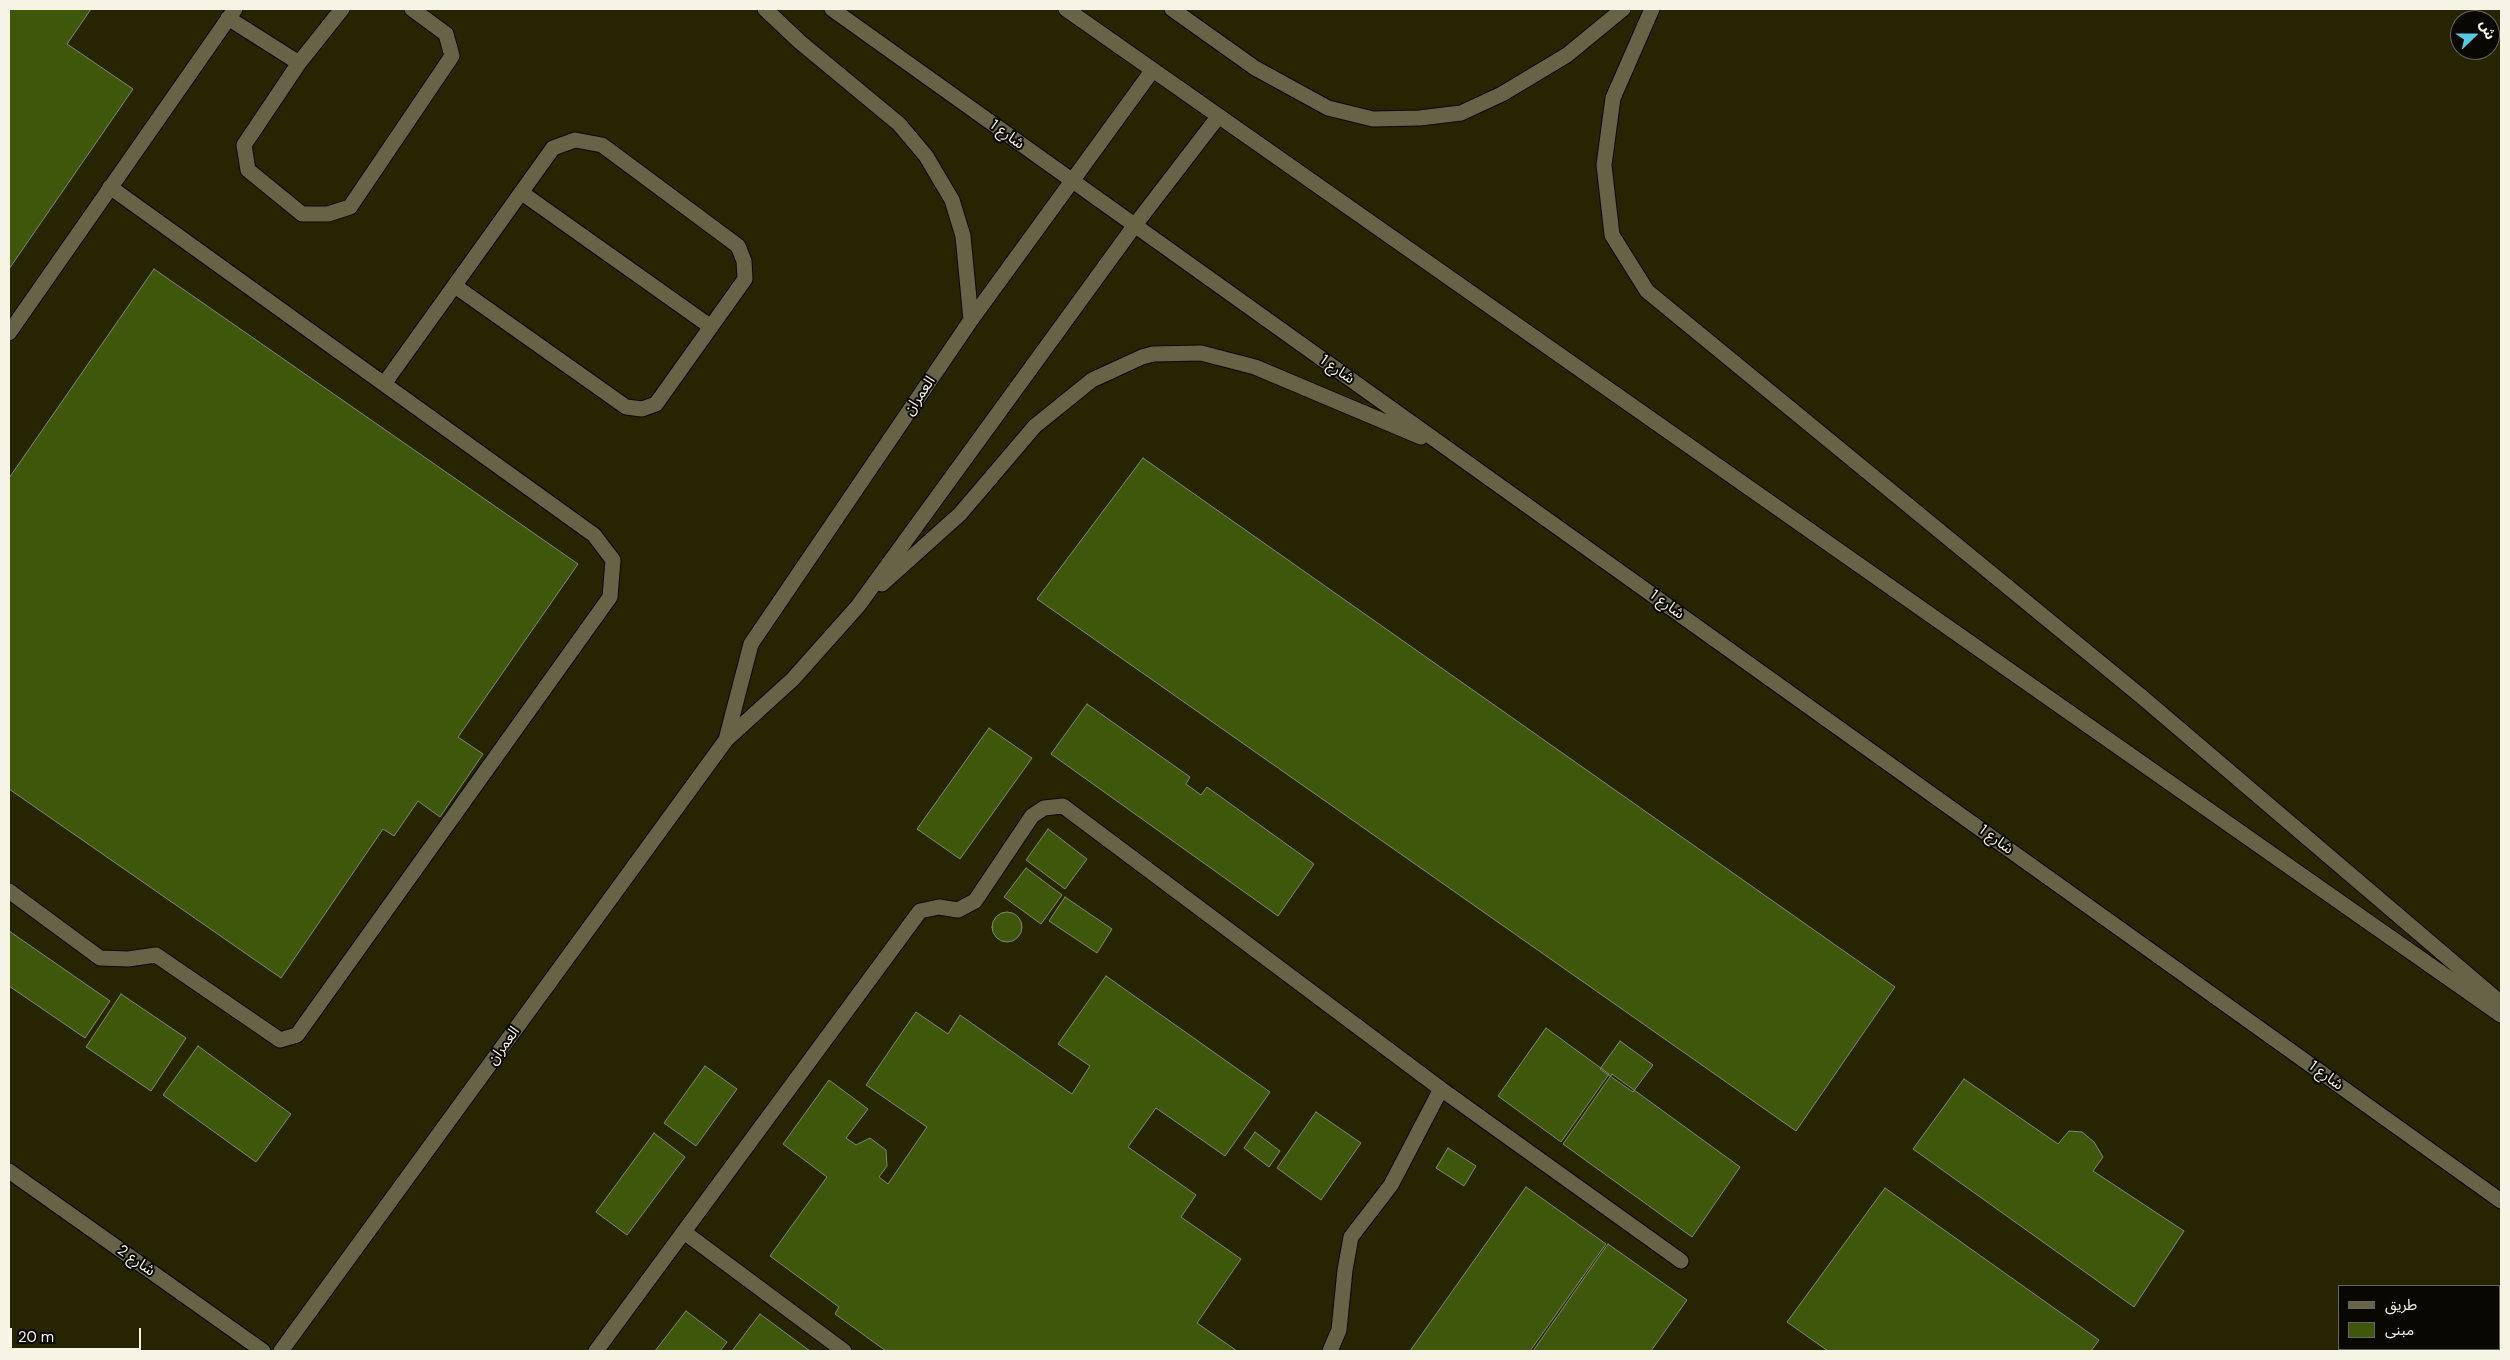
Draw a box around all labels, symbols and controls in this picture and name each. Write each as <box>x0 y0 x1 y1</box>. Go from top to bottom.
north arrow <box>2450 10 2500 60</box>
text: ش <box>2476 17 2500 42</box>
street label: شارع 1 <box>986 117 1028 153</box>
street label: شارع 1 <box>1316 352 1358 388</box>
street label: العمران <box>900 373 940 419</box>
street label: شارع 1 <box>1646 587 1688 623</box>
street label: شارع 1 <box>1975 822 2017 858</box>
street label: العمران <box>484 1023 524 1069</box>
street label: شارع 1 <box>2305 1058 2347 1094</box>
street label: شارع 2 <box>114 1242 158 1280</box>
legend <box>2338 1285 2500 1350</box>
text: طريق <box>2385 1295 2417 1315</box>
scale bar <box>12 1318 144 1350</box>
text: مبنى <box>2385 1320 2414 1340</box>
text: 20 m <box>18 1327 54 1347</box>

